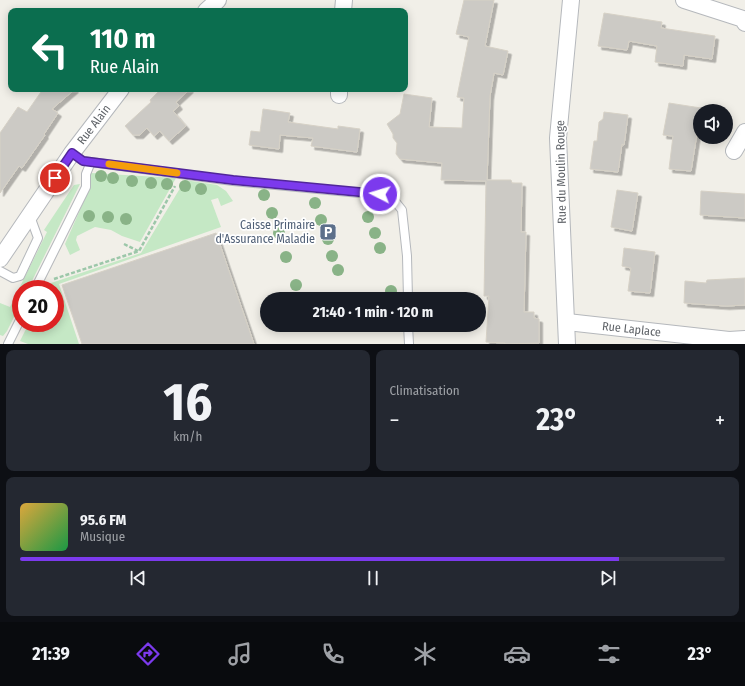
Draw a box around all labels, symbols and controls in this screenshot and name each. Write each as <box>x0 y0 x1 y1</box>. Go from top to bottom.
text: 110 m <box>90 22 156 55</box>
icon: left <box>24 24 76 76</box>
text: Rue Alain <box>90 56 159 78</box>
street label: Rue Alain <box>74 102 113 147</box>
map controls <box>693 104 733 144</box>
button: sound <box>693 104 733 144</box>
street label: Rue du Moulin Rouge <box>553 120 569 224</box>
pin <box>38 161 72 195</box>
icon: arrive <box>44 167 66 189</box>
position arrow <box>359 173 401 215</box>
place label: Caisse Primaire d'Assurance Maladie <box>215 218 315 246</box>
parking icon: Caisse Primaire d'Assurance Maladie <box>318 222 338 242</box>
speed limit sign: 20 <box>12 280 64 332</box>
text: 21:40 · 1 min · 120 m <box>313 303 433 321</box>
street label: Rue Laplace <box>602 319 662 339</box>
text: 16 <box>163 371 212 434</box>
text: Climatisation <box>390 383 460 398</box>
text: 23° <box>536 402 578 438</box>
text: − <box>390 407 399 434</box>
text: + <box>715 407 725 434</box>
text: km/h <box>173 429 202 444</box>
text: 95.6 FM <box>80 511 126 529</box>
text: Musique <box>80 529 125 544</box>
icon: previous <box>127 567 149 589</box>
icon: pause <box>362 567 384 589</box>
icon: next <box>597 567 619 589</box>
icon: directions <box>134 640 162 668</box>
icon: music <box>226 640 254 668</box>
icon: phone <box>319 640 347 668</box>
icon: climate <box>411 640 439 668</box>
icon: car <box>503 640 531 668</box>
icon: filters <box>595 640 623 668</box>
text: 21:39 <box>32 643 70 665</box>
text: 23° <box>688 643 713 665</box>

